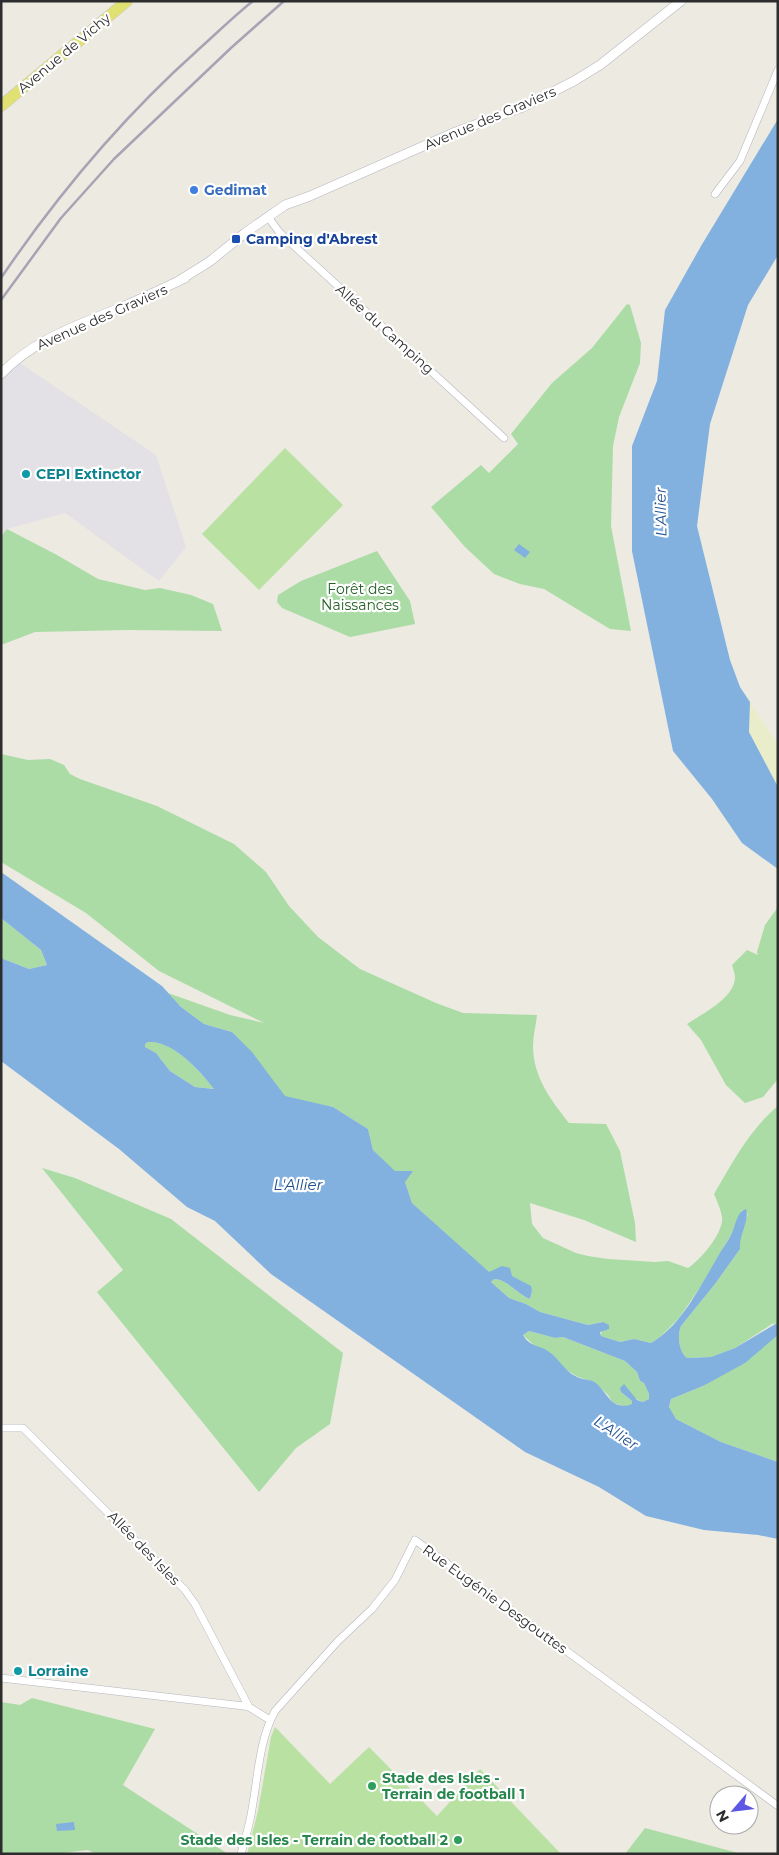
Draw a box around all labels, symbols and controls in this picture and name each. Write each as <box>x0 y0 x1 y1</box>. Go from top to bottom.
street label: Avenue de Vichy <box>14 9 115 97</box>
street label: Avenue des Graviers <box>422 82 559 154</box>
place label: Gedimat <box>204 181 267 199</box>
marker: Gedimat <box>188 184 200 196</box>
place label: Camping d'Abrest <box>246 230 378 248</box>
marker: Camping d'Abrest <box>230 233 242 245</box>
street label: Avenue des Graviers <box>34 280 170 354</box>
street label: Allée du Camping <box>332 280 438 378</box>
place label: CEPI Extinctor <box>36 465 141 483</box>
marker: CEPI Extinctor <box>20 468 32 480</box>
water label: L'Allier <box>651 486 670 537</box>
park label: Forêt des Naissances <box>321 580 399 614</box>
water label: L'Allier <box>273 1175 324 1194</box>
water label: L'Allier <box>590 1411 643 1454</box>
street label: Allée des Isles <box>104 1507 184 1589</box>
street label: Rue Eugénie Desgouttes <box>419 1540 571 1658</box>
place label: Lorraine <box>28 1662 89 1680</box>
marker: Lorraine <box>12 1665 24 1677</box>
place label: Stade des Isles - Terrain de football 1 <box>382 1769 525 1803</box>
marker: Stade des Isles - Terrain de football 1 <box>366 1780 378 1792</box>
north arrow <box>709 1785 759 1835</box>
text: N <box>712 1807 733 1825</box>
place label: Stade des Isles - Terrain de football 2 <box>181 1831 448 1849</box>
marker: Stade des Isles - Terrain de football 2 <box>452 1834 464 1846</box>

